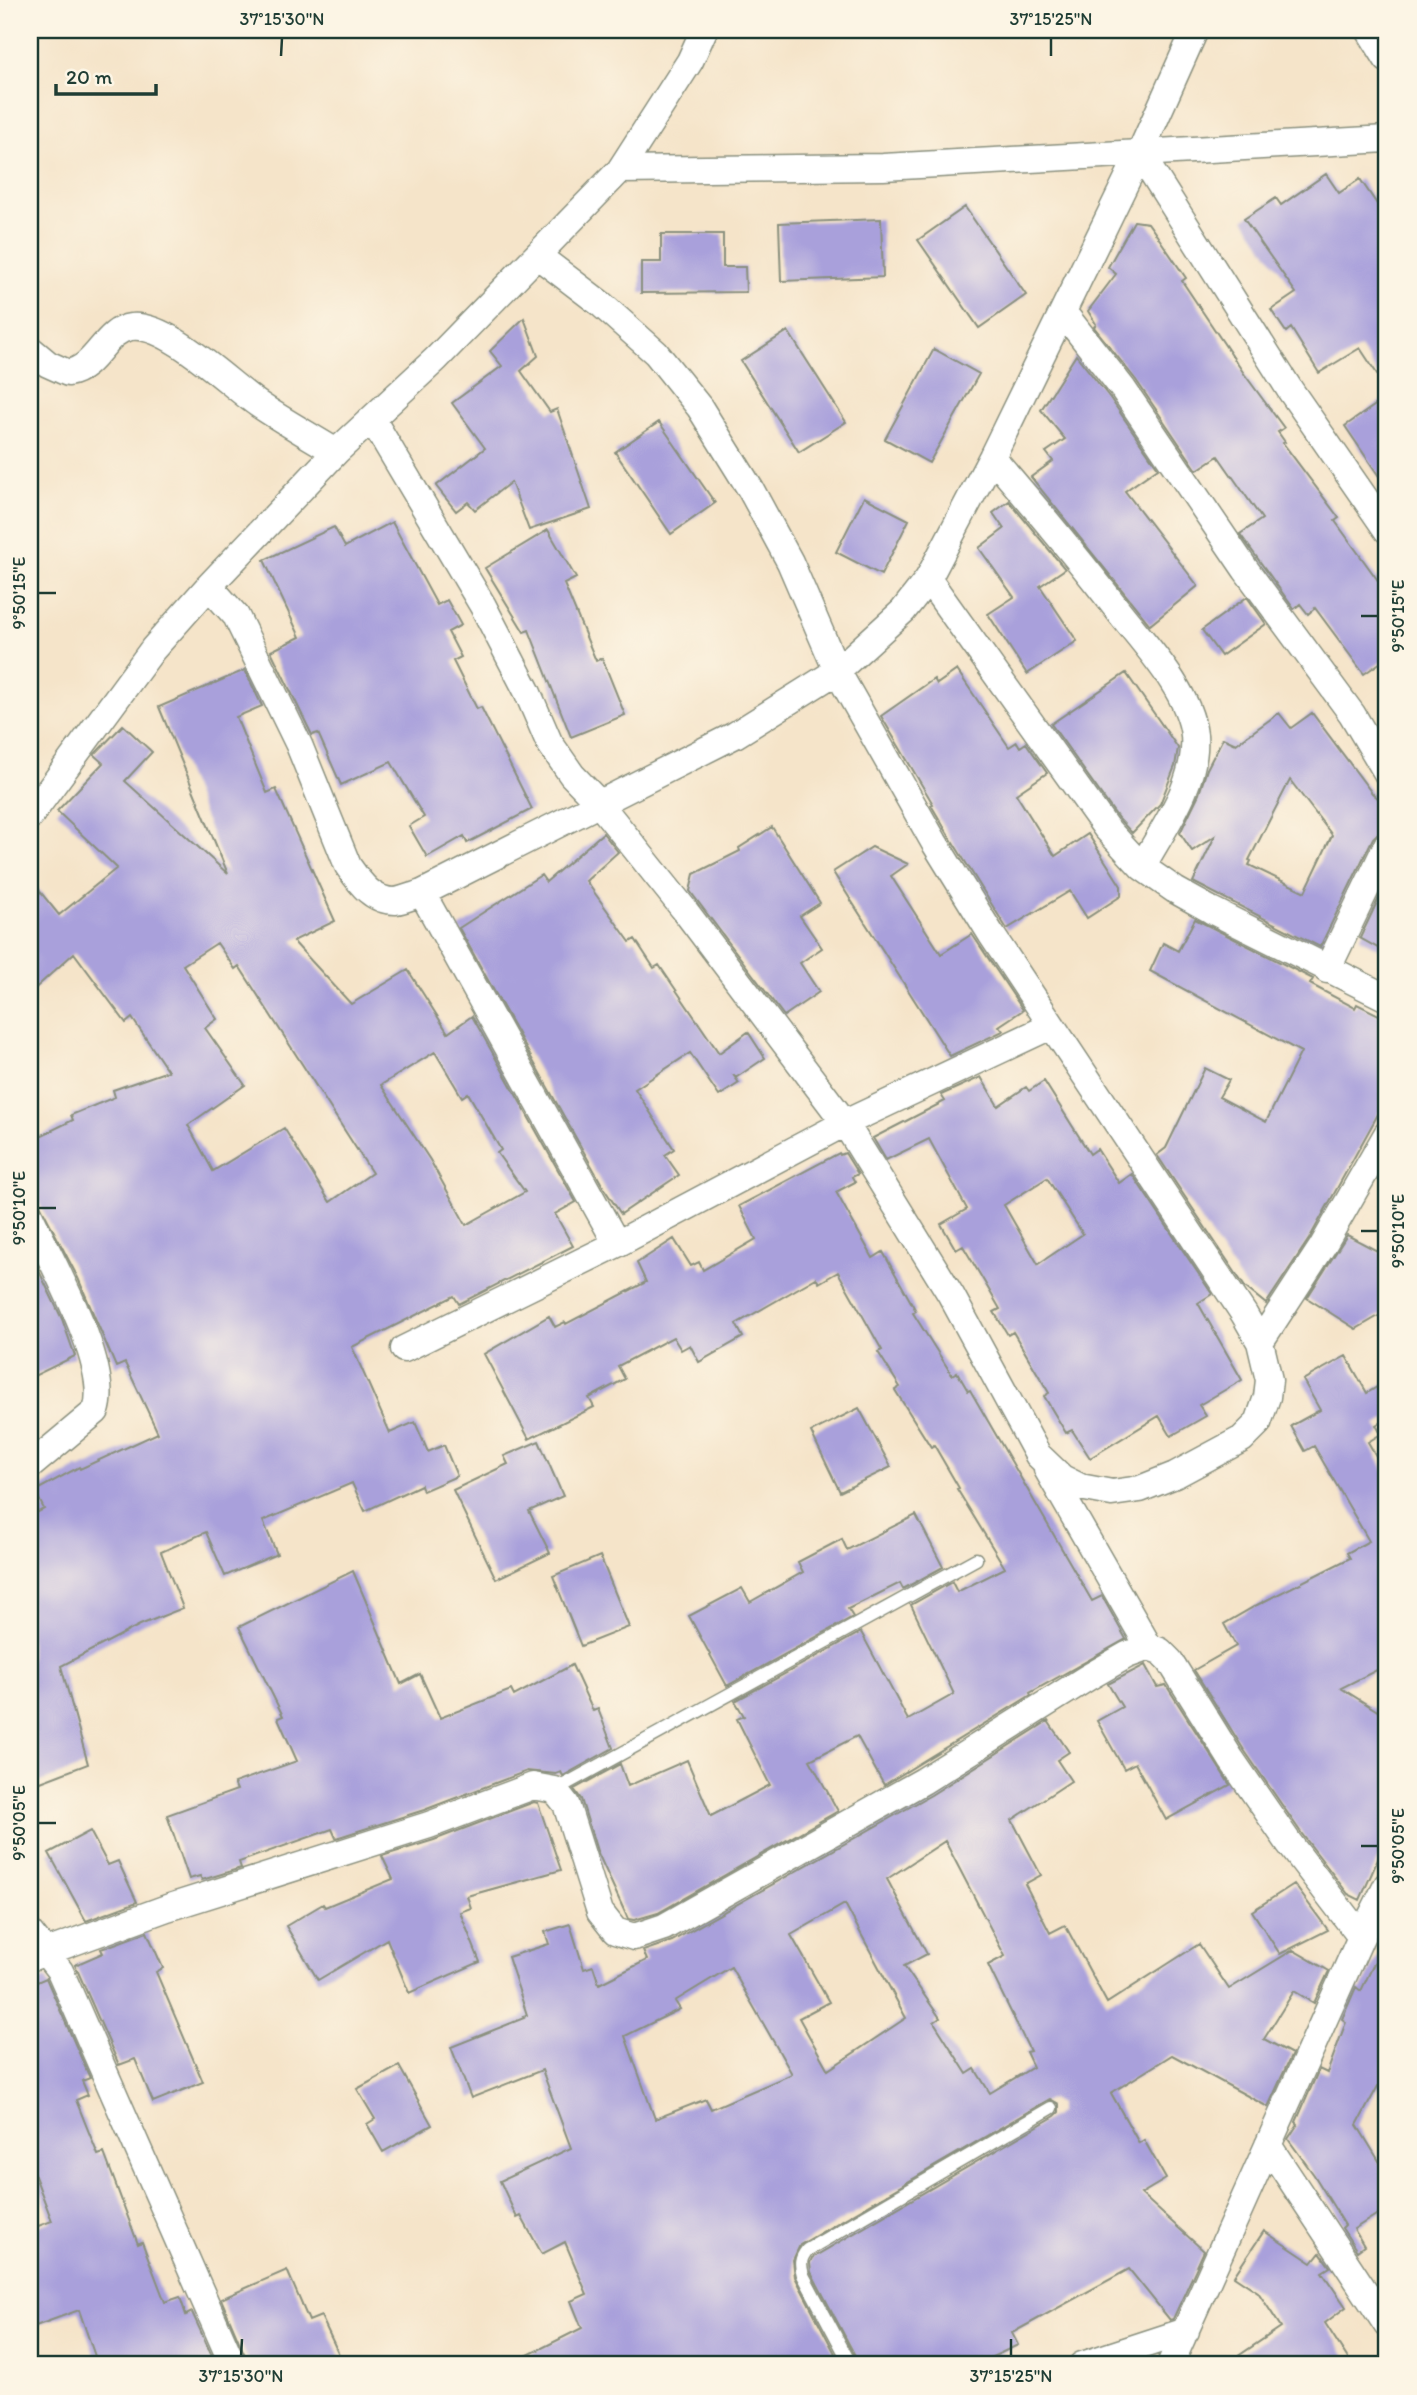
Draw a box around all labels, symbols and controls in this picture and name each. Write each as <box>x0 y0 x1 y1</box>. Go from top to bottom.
text: 37°15'30"N <box>240 8 324 30</box>
text: 37°15'25"N <box>1010 8 1092 30</box>
scale bar <box>56 52 156 96</box>
text: 20 m <box>66 64 113 89</box>
text: 9°50'15"E <box>8 556 30 629</box>
text: 9°50'15"E <box>1387 579 1409 652</box>
text: 9°50'10"E <box>8 1171 30 1245</box>
text: 9°50'10"E <box>1387 1194 1409 1268</box>
text: 9°50'05"E <box>8 1785 30 1861</box>
text: 9°50'05"E <box>1387 1808 1409 1884</box>
text: 37°15'30"N <box>199 2365 283 2387</box>
text: 37°15'25"N <box>970 2365 1052 2387</box>

